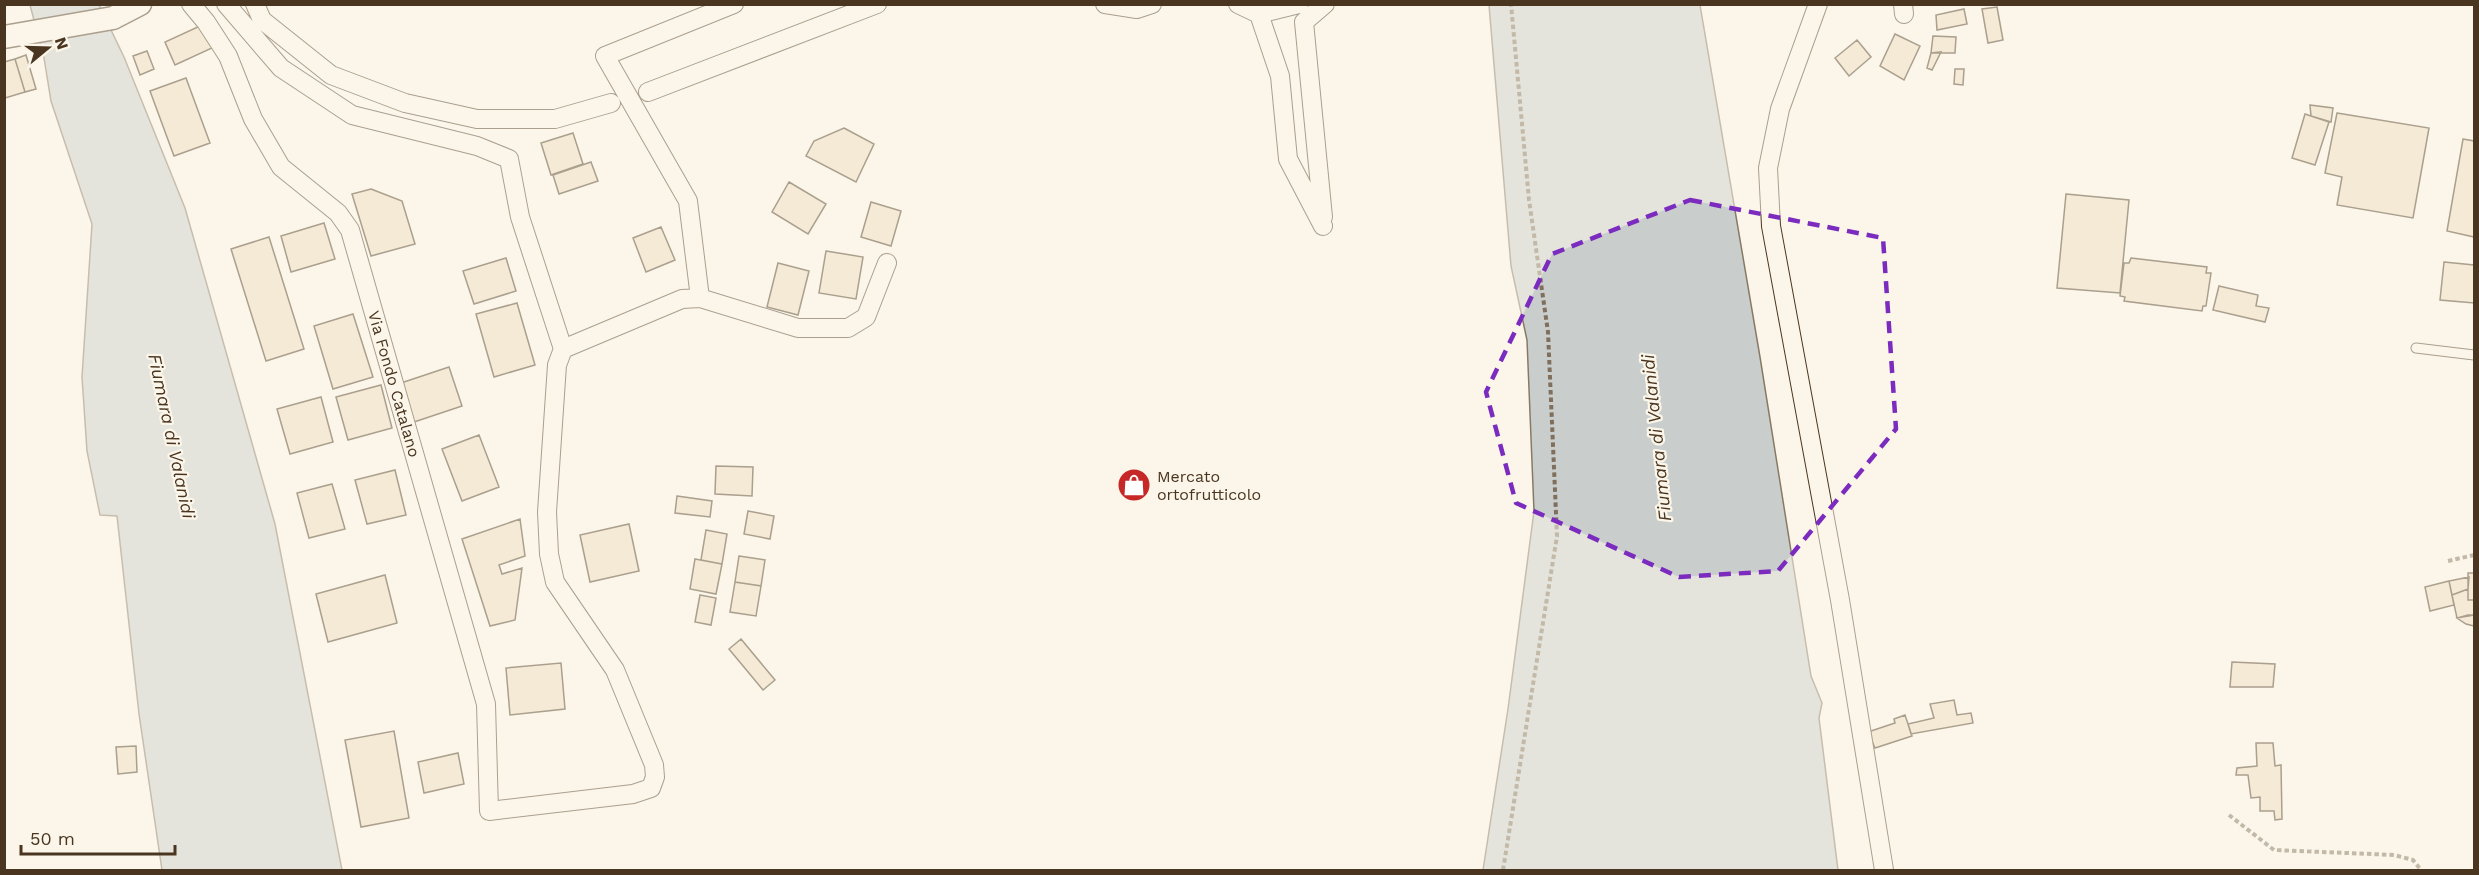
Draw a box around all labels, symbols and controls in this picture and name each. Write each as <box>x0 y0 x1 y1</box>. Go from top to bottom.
north arrow <box>18 18 78 78</box>
text: N <box>51 35 73 52</box>
street label: Via Fondo Catalano <box>364 309 424 459</box>
water label: Fiumara di Valanidi <box>144 352 200 522</box>
water label: Fiumara di Valanidi <box>1637 352 1675 523</box>
shop icon: Mercato ortofrutticolo <box>1116 467 1152 503</box>
place label: Mercato ortofrutticolo <box>1157 467 1261 504</box>
scale bar <box>21 818 176 856</box>
text: 50 m <box>30 828 75 849</box>

